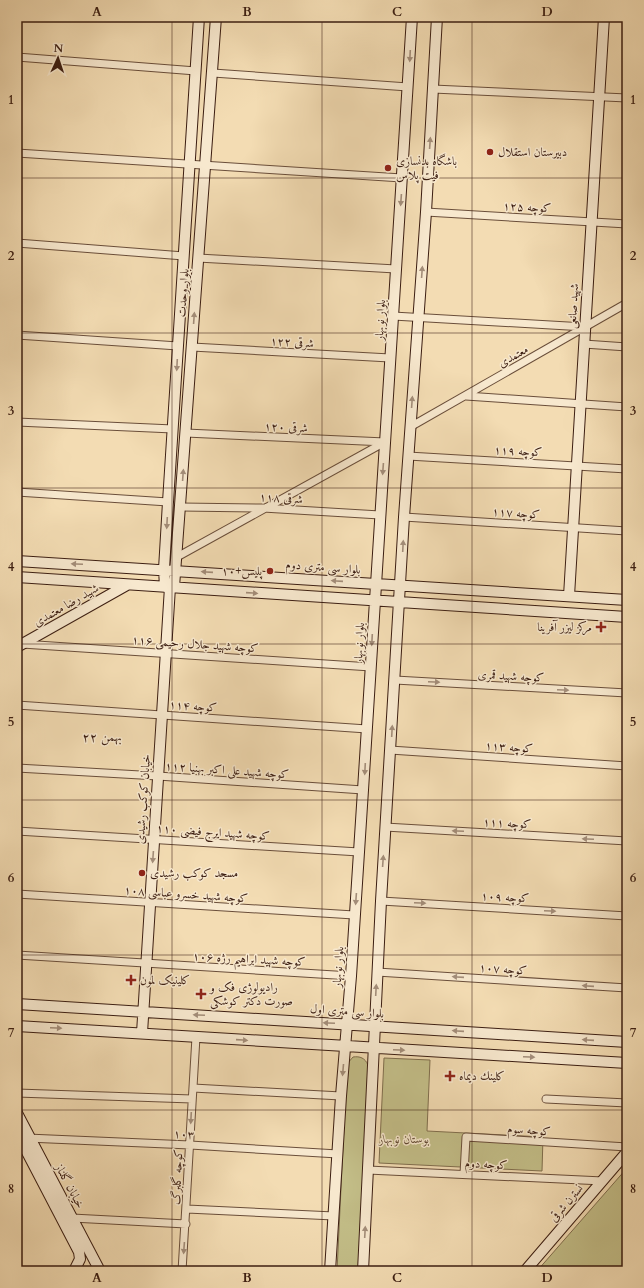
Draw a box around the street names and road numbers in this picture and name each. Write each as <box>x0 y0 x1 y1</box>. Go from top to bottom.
street label: کوچه ۱۲۵ <box>502 198 552 217</box>
street label: بلوار وحدت <box>173 268 193 318</box>
street label: شهید صانعی <box>564 283 583 329</box>
street label: بلوار نوبهار <box>371 299 389 342</box>
street label: ۱۲۲ شرقی <box>270 333 314 351</box>
street label: معتمدی <box>495 341 531 371</box>
street label: ۱۲۰ شرقی <box>264 418 308 436</box>
street label: کوچه ۱۱۹ <box>493 442 543 461</box>
street label: ۱۱۸ شرقی <box>259 489 303 507</box>
street label: کوچه ۱۱۷ <box>491 503 541 524</box>
street label: بلوار سی متری دوم <box>285 556 361 581</box>
street label: شهید رضا معتمدی <box>30 580 102 630</box>
street label: بلوار نوبهار <box>350 622 368 665</box>
street label: کوچه شهید جلال رحیمی ۱۱۶ <box>131 632 259 657</box>
street label: کوچه شهید قمری <box>477 666 545 687</box>
street label: کوچه ۱۱۴ <box>168 696 218 717</box>
street label: کوچه ۱۱۳ <box>484 737 534 758</box>
street label: خیابان کوکب رشیدی <box>132 753 154 844</box>
street label: کوچه شهید علی اکبر بهنیا ۱۱۲ <box>165 758 289 783</box>
street label: کوچه ۱۱۱ <box>482 814 532 833</box>
street label: کوچه شهید ایرج فیضی ۱۱۰ <box>156 820 270 847</box>
street label: کوچه شهید خسرو عباسی ۱۰۸ <box>123 882 249 907</box>
street label: کوچه ۱۰۹ <box>480 888 530 907</box>
street label: بلوار نوبهار <box>329 946 347 989</box>
street label: کوچه شهید ابراهیم رژه ۱۰۶ <box>192 948 306 974</box>
street label: کوچه ۱۰۷ <box>478 959 528 980</box>
street label: بلوار سی متری اول <box>309 1000 385 1023</box>
street label: کوچه سوم <box>507 1121 551 1142</box>
street label: ۱۰۳ <box>173 1125 195 1143</box>
street label: کوچه گلبرگ <box>168 1149 187 1205</box>
street label: کوچه دوم <box>464 1155 508 1176</box>
street label: خیابان گلناز <box>51 1160 89 1211</box>
street label: نسترن شرقی <box>545 1181 587 1225</box>

